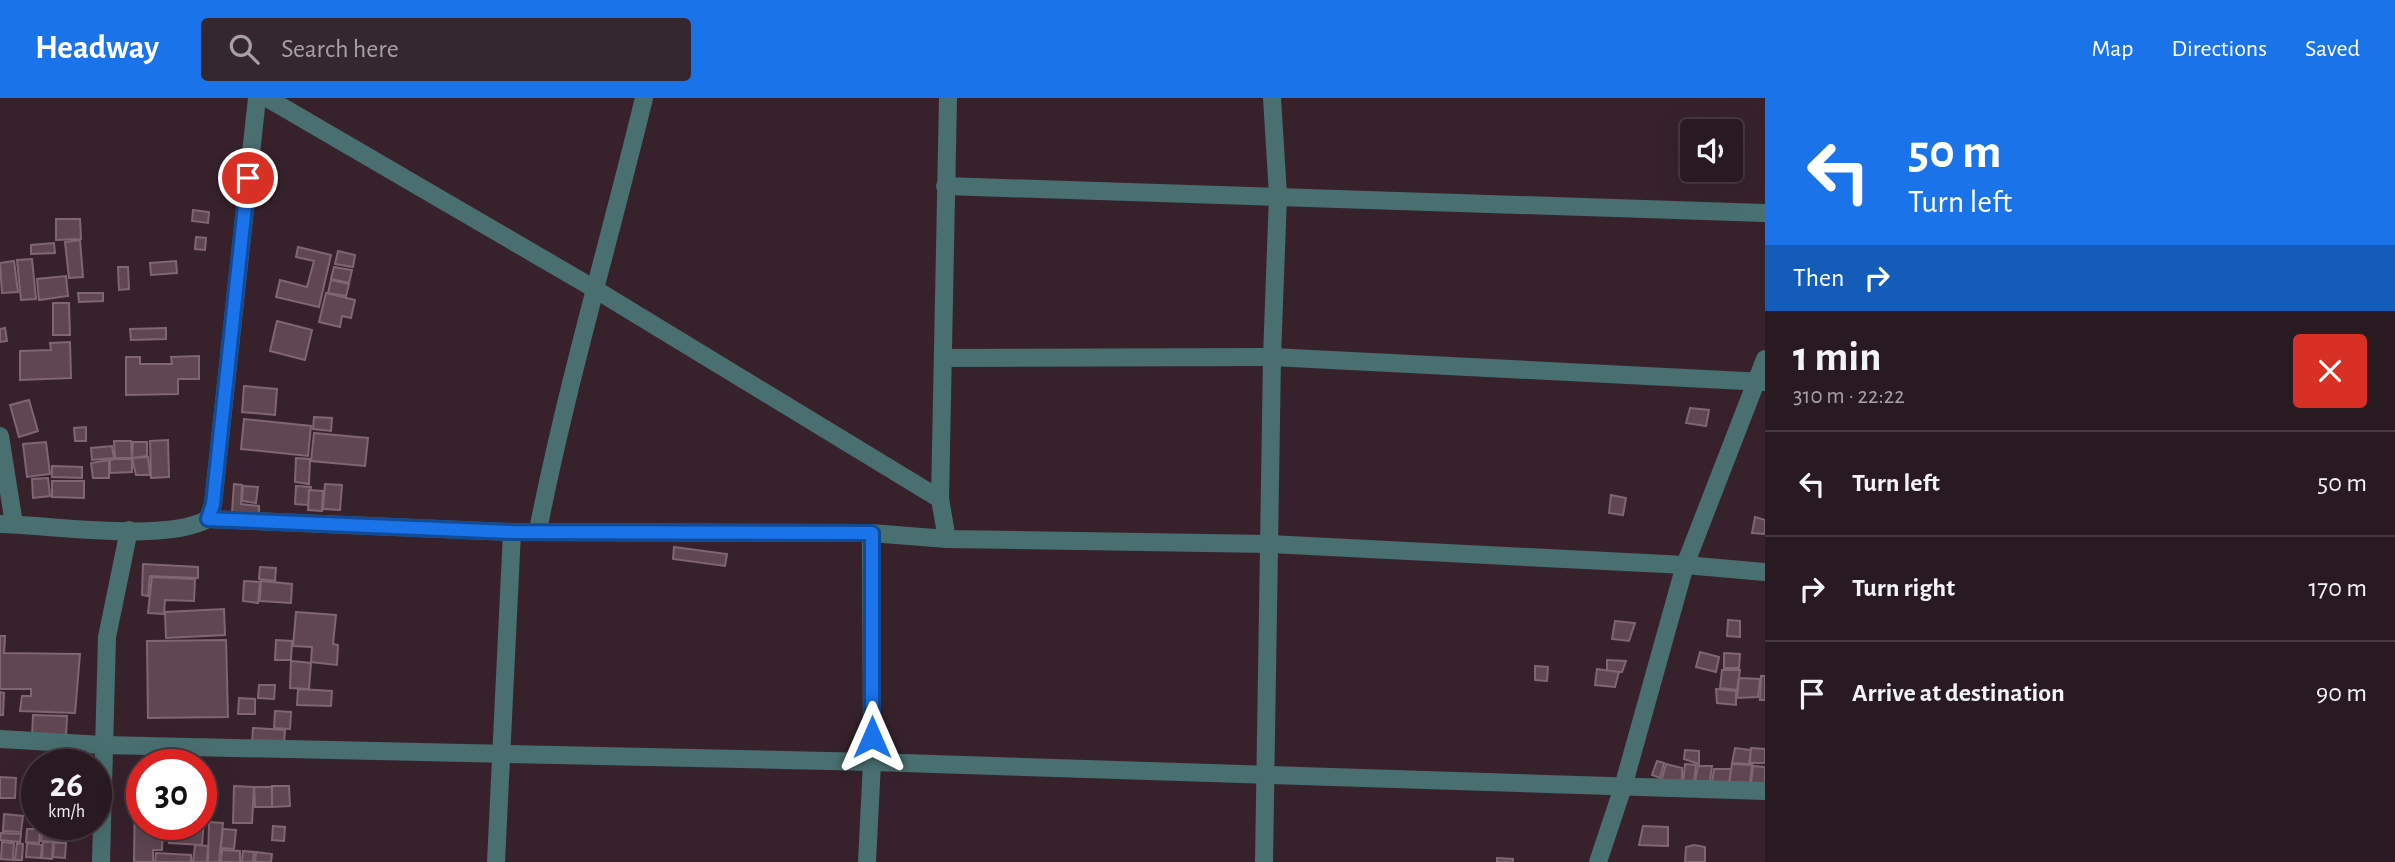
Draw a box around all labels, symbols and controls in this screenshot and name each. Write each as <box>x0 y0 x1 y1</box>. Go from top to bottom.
search box <box>201 18 691 81</box>
icon: search <box>225 30 263 68</box>
text: Headway <box>35 32 159 65</box>
text: Search here <box>281 36 399 62</box>
text: Map <box>2091 37 2133 61</box>
text: Directions <box>2171 37 2267 61</box>
text: Saved <box>2305 37 2360 61</box>
map controls <box>1680 119 1743 182</box>
button: sound <box>1680 119 1743 182</box>
icon: left <box>1793 126 1884 217</box>
text: 50 m <box>1908 128 2002 177</box>
pin <box>218 148 278 208</box>
icon: arrive <box>229 159 267 197</box>
text: Turn left <box>1908 186 2012 218</box>
icon: right <box>1858 259 1896 297</box>
text: Then <box>1793 265 1844 291</box>
button: close <box>2293 334 2367 408</box>
text: 1 min <box>1793 336 1882 378</box>
text: 310 m · 22:22 <box>1793 385 1905 408</box>
icon: left <box>1793 465 1831 503</box>
text: Turn left <box>1852 470 1940 496</box>
text: 50 m <box>2317 470 2367 496</box>
icon: right <box>1793 570 1831 608</box>
text: Turn right <box>1852 575 1955 601</box>
text: 170 m <box>2308 575 2367 601</box>
icon: arrive <box>1793 675 1831 713</box>
text: Arrive at destination <box>1852 680 2065 706</box>
text: 90 m <box>2316 680 2367 706</box>
position arrow <box>835 700 909 774</box>
speed limit sign: 30 <box>126 749 217 840</box>
text: 26 <box>50 768 83 803</box>
text: km/h <box>48 803 85 821</box>

